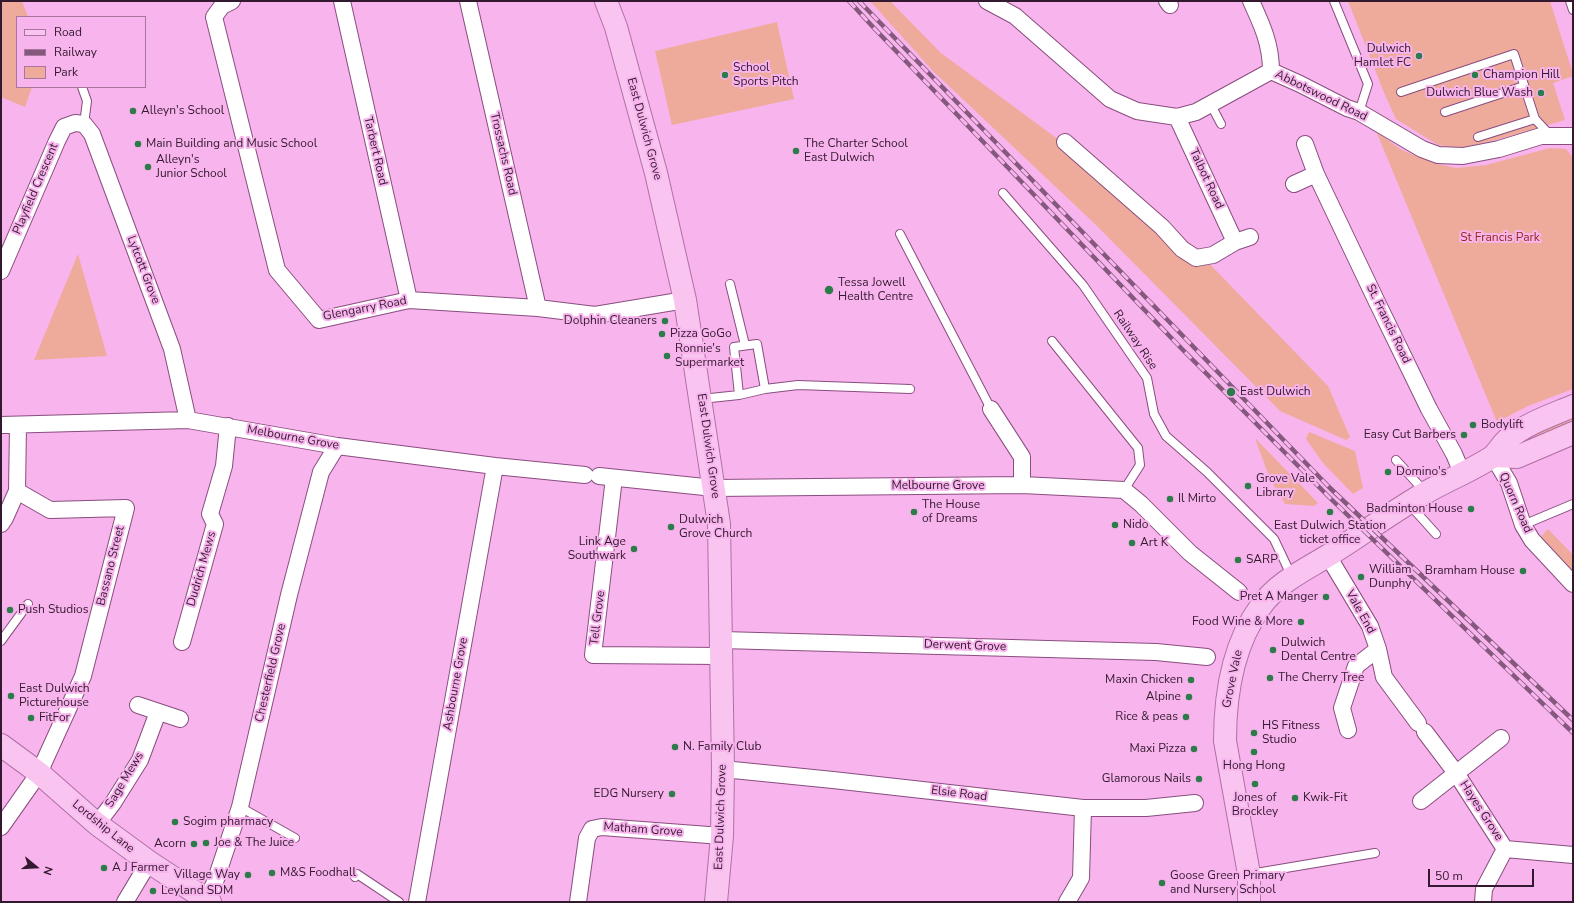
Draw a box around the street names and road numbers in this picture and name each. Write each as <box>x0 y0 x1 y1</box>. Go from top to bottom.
street label: Abbotswood Road <box>1273 67 1369 125</box>
street label: East Dulwich Grove <box>623 76 665 182</box>
street label: Trossachs Road <box>487 111 519 197</box>
street label: Tarbert Road <box>360 115 390 187</box>
street label: Playfield Crescent <box>10 141 62 237</box>
street label: Talbot Road <box>1186 146 1226 212</box>
street label: Lytcott Grove <box>123 234 163 306</box>
street label: St. Francis Road <box>1363 282 1413 366</box>
street label: Glengarry Road <box>322 294 408 324</box>
street label: Railway Rise <box>1110 307 1160 373</box>
street label: East Dulwich Grove <box>694 393 722 499</box>
street label: Melbourne Grove <box>246 423 340 453</box>
street label: Quorn Road <box>1495 471 1535 535</box>
street label: Melbourne Grove <box>891 479 985 493</box>
street label: Bassano Street <box>94 525 128 607</box>
street label: Dudrich Mews <box>184 530 220 608</box>
street label: Vale End <box>1342 588 1378 636</box>
street label: Tell Grove <box>588 590 608 646</box>
street label: Chesterfield Grove <box>253 622 289 724</box>
street label: Ashbourne Grove <box>441 636 471 732</box>
street label: Derwent Grove <box>924 637 1006 655</box>
street label: Grove Vale <box>1220 649 1246 709</box>
street label: Sage Mews <box>103 749 147 811</box>
street label: East Dulwich Grove <box>712 764 730 870</box>
street label: Hayes Grove <box>1456 778 1506 844</box>
street label: Elsie Road <box>930 783 988 805</box>
street label: Lordship Lane <box>69 798 137 856</box>
street label: Matham Grove <box>603 820 683 840</box>

